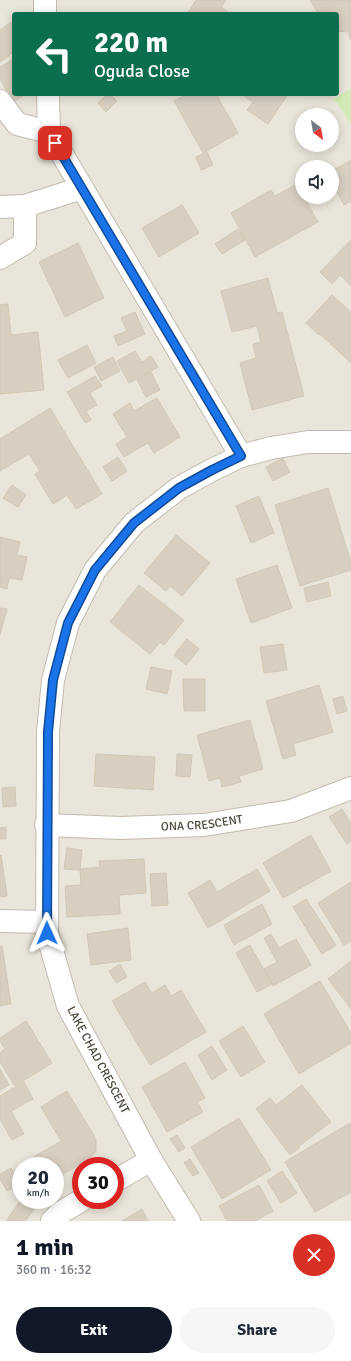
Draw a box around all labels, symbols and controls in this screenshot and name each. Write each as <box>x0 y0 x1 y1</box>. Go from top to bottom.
text: 220 m <box>94 26 168 60</box>
icon: left <box>28 28 80 80</box>
text: Oguda Close <box>94 60 190 82</box>
north arrow <box>295 108 339 152</box>
map controls <box>295 108 339 204</box>
pin <box>38 126 72 160</box>
icon: arrive <box>44 132 66 154</box>
button: sound <box>295 160 339 204</box>
street label: ONA CRESCENT <box>161 811 244 834</box>
position arrow <box>26 912 68 954</box>
street label: LAKE CHAD CRESCENT <box>63 1004 133 1116</box>
speed limit sign: 30 <box>72 1157 124 1209</box>
text: 20 <box>27 1165 49 1190</box>
text: km/h <box>27 1187 49 1199</box>
text: 1 min <box>16 1232 74 1262</box>
button: close <box>293 1234 335 1276</box>
text: 360 m · 16:32 <box>16 1262 92 1278</box>
button: Exit <box>16 1307 172 1353</box>
button: Share <box>180 1307 335 1353</box>

